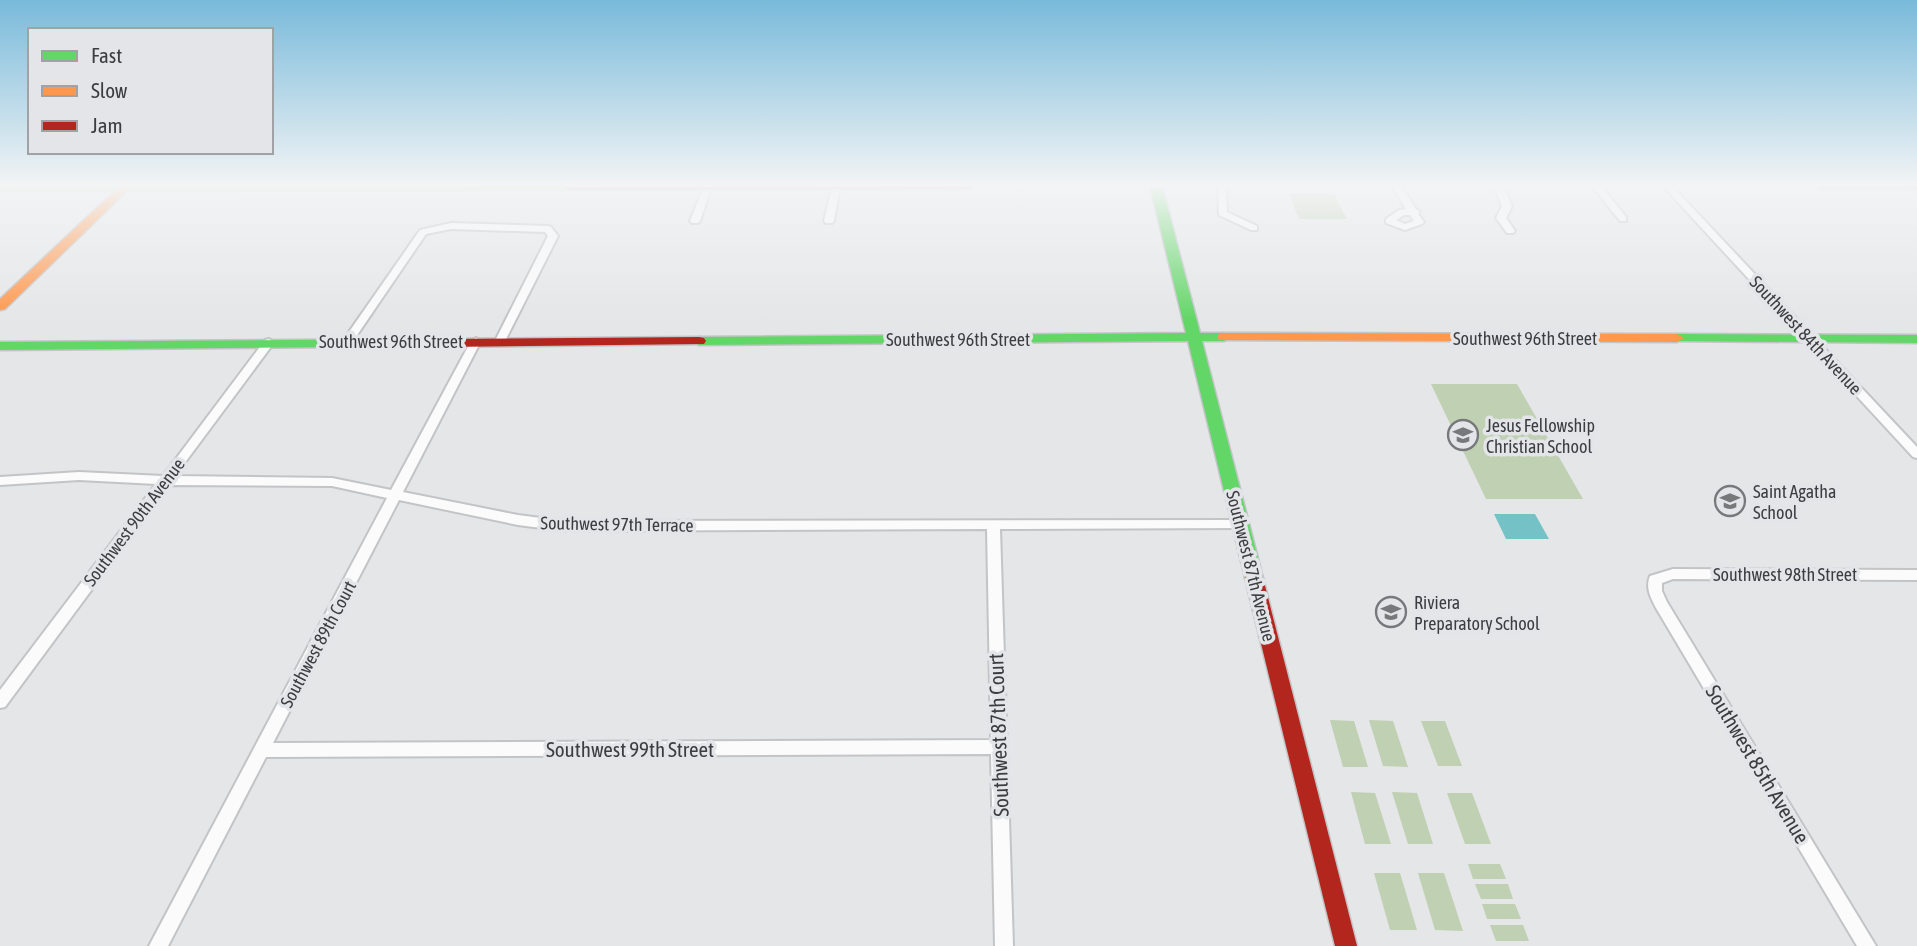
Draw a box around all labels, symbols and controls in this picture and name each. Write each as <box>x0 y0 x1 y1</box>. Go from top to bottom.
legend <box>28 28 273 154</box>
text: Fast <box>91 43 122 67</box>
text: Slow <box>91 78 128 102</box>
text: Jam <box>91 113 123 137</box>
street label: Southwest 84th Avenue <box>1746 271 1866 399</box>
street label: Southwest 96th Street <box>1453 328 1597 349</box>
street label: Southwest 96th Street <box>886 329 1030 350</box>
street label: Southwest 96th Street <box>319 331 463 352</box>
place label: Jesus Fellowship Christian School <box>1486 415 1595 457</box>
school or university icon: Jesus Fellowship Christian School <box>1446 418 1480 452</box>
street label: Southwest 90th Avenue <box>79 454 189 590</box>
place label: Saint Agatha School <box>1753 481 1836 523</box>
school or university icon: Saint Agatha School <box>1713 484 1747 518</box>
street label: Southwest 87th Avenue <box>1222 489 1280 643</box>
street label: Southwest 97th Terrace <box>540 512 694 536</box>
street label: Southwest 98th Street <box>1713 564 1857 585</box>
street label: Southwest 89th Court <box>276 577 360 711</box>
place label: Riviera Preparatory School <box>1414 592 1540 634</box>
school or university icon: Riviera Preparatory School <box>1374 595 1408 629</box>
street label: Southwest 87th Court <box>983 653 1013 817</box>
street label: Southwest 85th Avenue <box>1701 681 1815 847</box>
street label: Southwest 99th Street <box>546 737 714 761</box>

